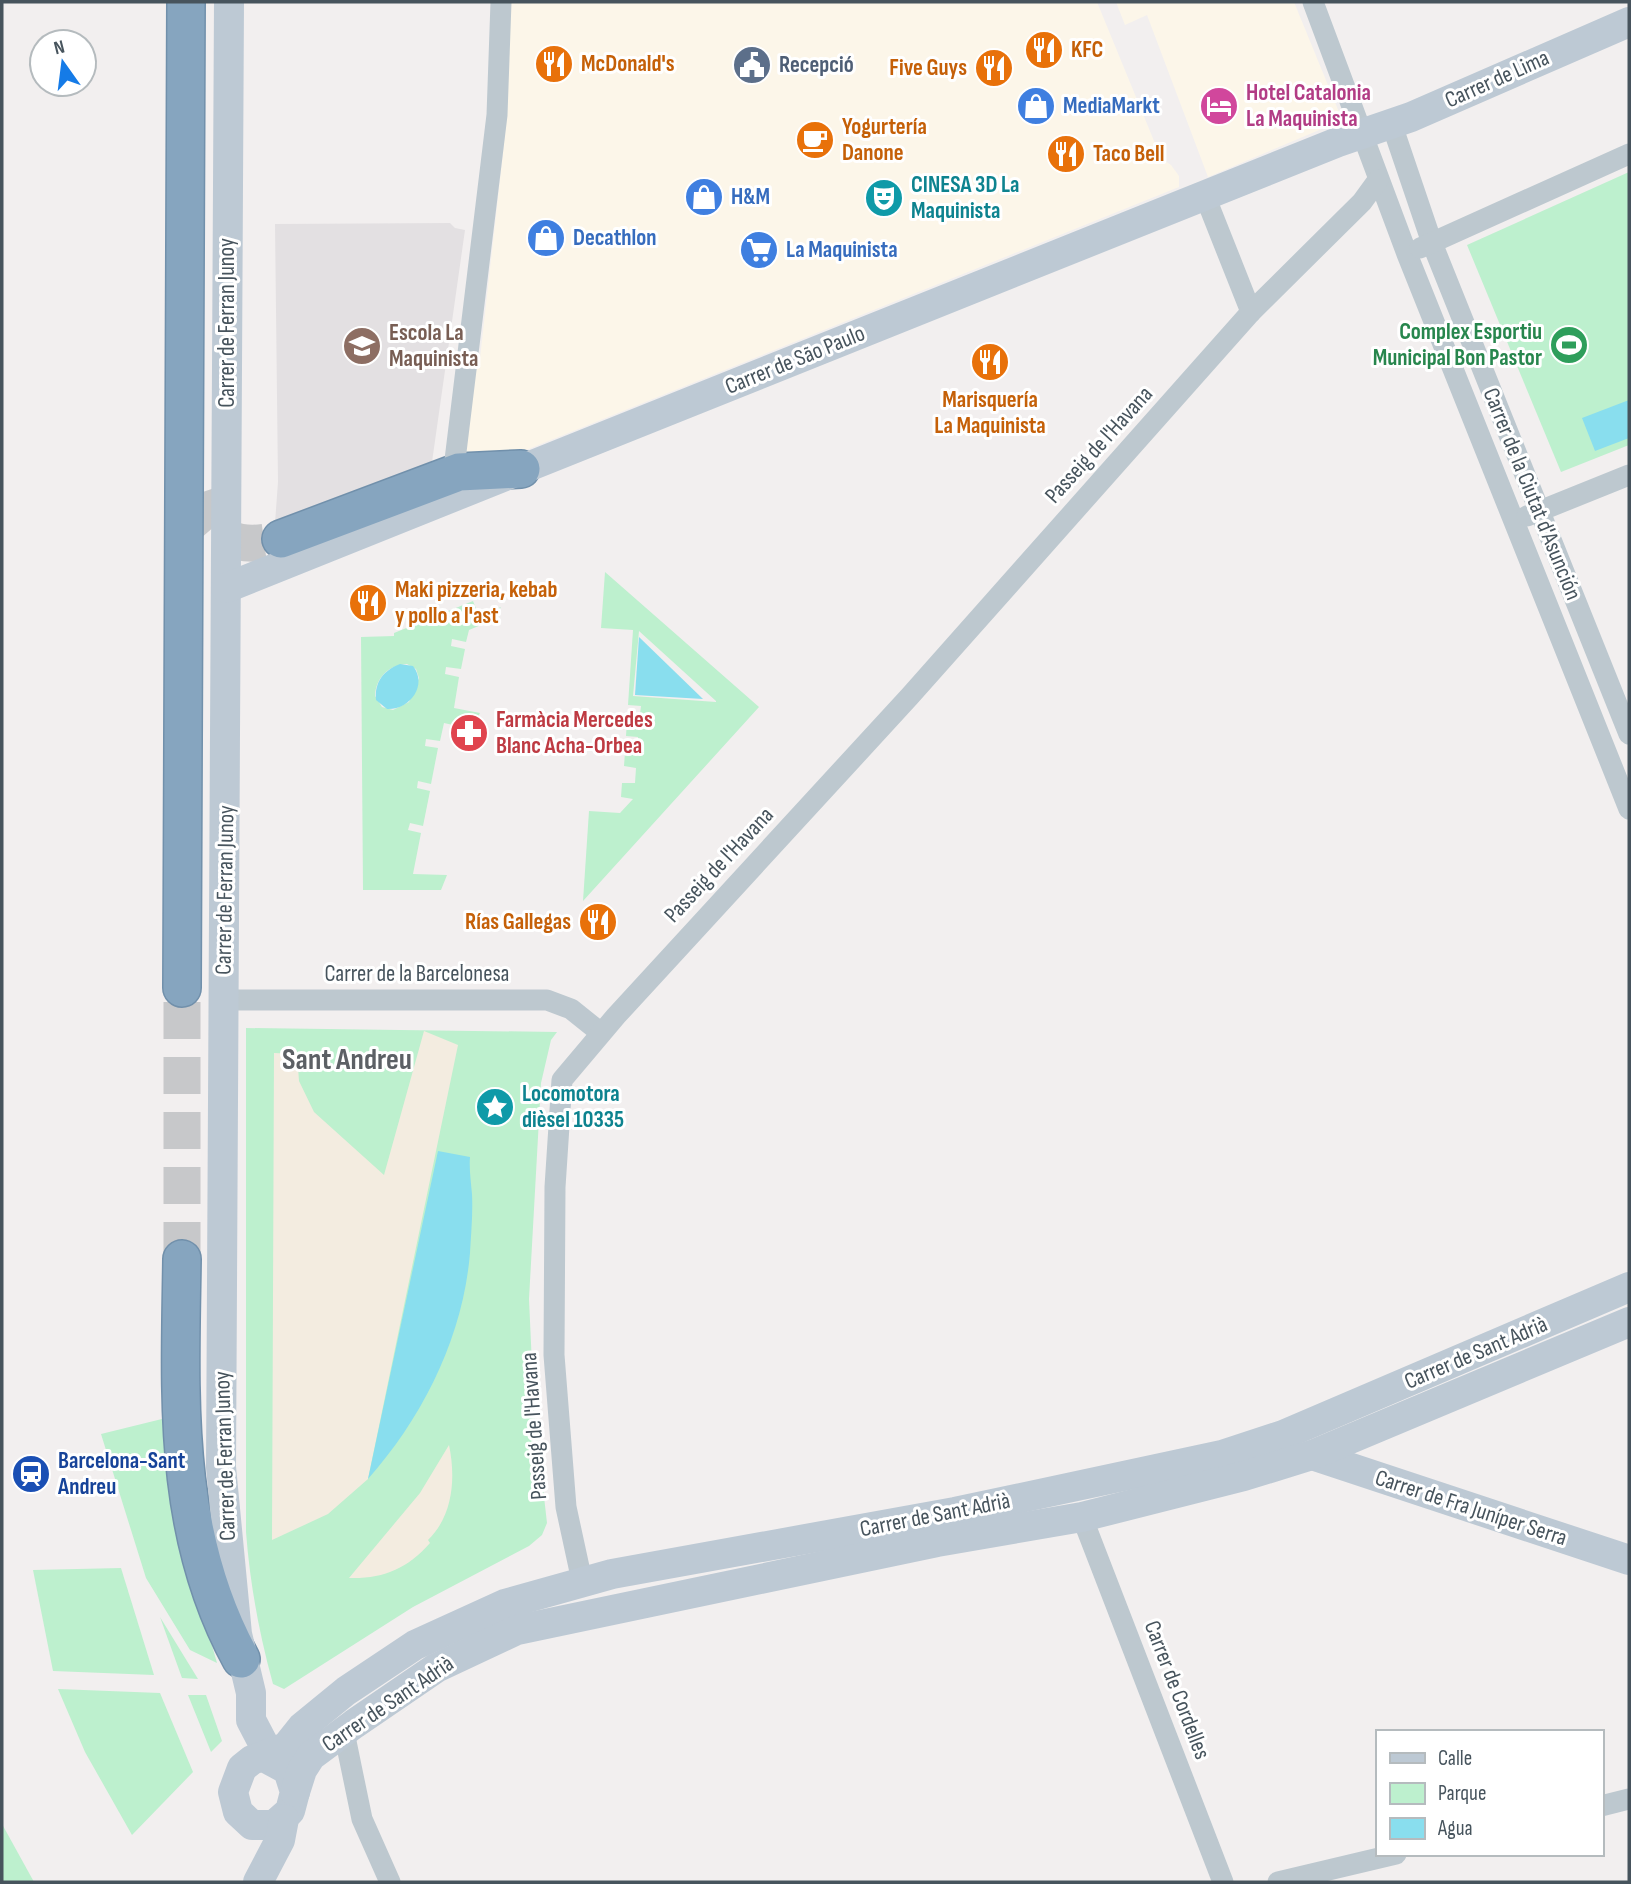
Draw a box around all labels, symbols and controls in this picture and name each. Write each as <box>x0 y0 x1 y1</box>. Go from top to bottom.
north arrow <box>28 28 98 98</box>
restaurant icon: KFC <box>1023 29 1065 71</box>
text: N <box>52 36 67 60</box>
place label: KFC <box>1071 36 1103 64</box>
restaurant icon: McDonald's <box>533 43 575 85</box>
public building icon: Recepció <box>731 44 773 86</box>
street label: Carrer de Lima <box>1441 44 1553 114</box>
restaurant icon: Five Guys <box>973 47 1015 89</box>
place label: McDonald's <box>581 50 675 78</box>
place label: Recepció <box>779 51 854 79</box>
place label: Five Guys <box>889 54 967 82</box>
place label: Hotel Catalonia La Maquinista <box>1246 79 1371 133</box>
shop icon: MediaMarkt <box>1015 85 1057 127</box>
hotel icon: Hotel Catalonia La Maquinista <box>1198 85 1240 127</box>
place label: MediaMarkt <box>1063 92 1160 120</box>
place label: Yogurtería Danone <box>842 113 927 167</box>
cafe icon: Yogurtería Danone <box>794 119 836 161</box>
restaurant icon: Taco Bell <box>1045 133 1087 175</box>
place label: Taco Bell <box>1093 140 1164 168</box>
place label: CINESA 3D La Maquinista <box>911 171 1020 225</box>
shop icon: H&M <box>683 176 725 218</box>
theatre icon: CINESA 3D La Maquinista <box>863 177 905 219</box>
place label: H&M <box>731 183 770 211</box>
shop icon: Decathlon <box>525 217 567 259</box>
place label: Decathlon <box>573 224 656 252</box>
supermarket icon: La Maquinista <box>738 229 780 271</box>
place label: La Maquinista <box>786 236 898 264</box>
street label: Carrer de Ferran Junoy <box>213 238 241 408</box>
place label: Complex Esportiu Municipal Bon Pastor <box>1373 318 1542 372</box>
place label: Escola La Maquinista <box>389 319 478 373</box>
street label: Carrer de São Paulo <box>721 319 869 401</box>
sports icon: Complex Esportiu Municipal Bon Pastor <box>1548 324 1590 366</box>
school or university icon: Escola La Maquinista <box>341 325 383 367</box>
restaurant icon: Marisquería La Maquinista <box>969 341 1011 383</box>
street label: Passeig de l'Havana <box>1039 381 1159 509</box>
street label: Carrer de la Ciutat d'Asunción <box>1477 384 1587 604</box>
place label: Marisquería La Maquinista <box>934 386 1046 440</box>
place label: Maki pizzeria, kebab y pollo a l'ast <box>395 576 557 630</box>
restaurant icon: Maki pizzeria, kebab y pollo a l'ast <box>347 582 389 624</box>
place label: Farmàcia Mercedes Blanc Acha-Orbea <box>496 706 653 760</box>
pharmacy icon: Farmàcia Mercedes Blanc Acha-Orbea <box>448 712 490 754</box>
street label: Passeig de l'Havana <box>658 801 780 929</box>
street label: Carrer de Ferran Junoy <box>210 805 240 975</box>
restaurant icon: Rías Gallegas <box>577 901 619 943</box>
place label: Rías Gallegas <box>465 908 571 936</box>
street label: Carrer de la Barcelonesa <box>325 960 509 988</box>
district label: Sant Andreu <box>282 1042 412 1078</box>
place label: Locomotora dièsel 10335 <box>522 1080 624 1134</box>
place icon: Locomotora dièsel 10335 <box>474 1086 516 1128</box>
street label: Carrer de Sant Adrià <box>1400 1310 1552 1396</box>
street label: Passeig de l'Havana <box>515 1351 553 1501</box>
street label: Carrer de Ferran Junoy <box>208 1371 242 1541</box>
place label: Barcelona-Sant Andreu <box>57 1447 186 1501</box>
station icon: Barcelona-Sant Andreu <box>10 1453 52 1495</box>
street label: Carrer de Fra Juníper Serra <box>1371 1464 1571 1552</box>
street label: Carrer de Sant Adrià <box>857 1487 1013 1543</box>
street label: Carrer de Cordelles <box>1138 1617 1216 1763</box>
street label: Carrer de Sant Adrià <box>317 1650 459 1758</box>
legend <box>1376 1730 1603 1856</box>
text: Calle <box>1438 1746 1472 1771</box>
text: Parque <box>1438 1781 1486 1806</box>
text: Agua <box>1437 1816 1473 1841</box>

